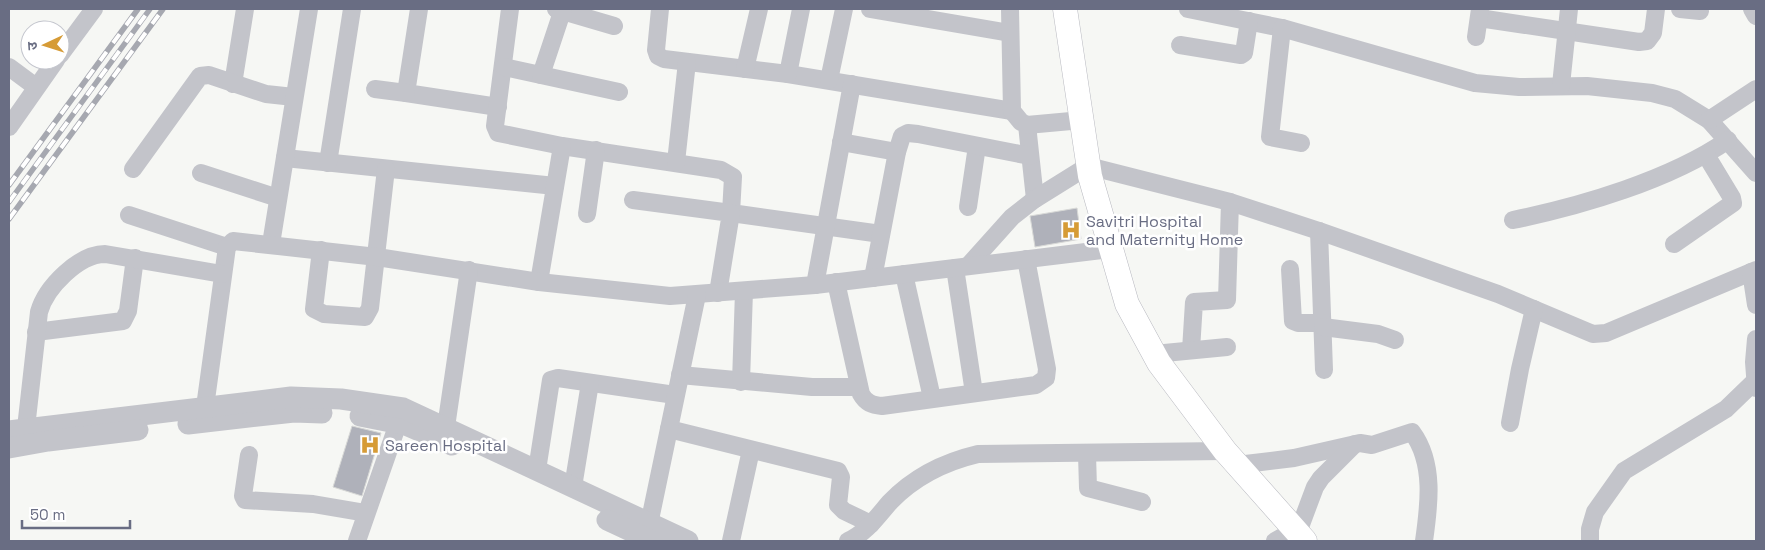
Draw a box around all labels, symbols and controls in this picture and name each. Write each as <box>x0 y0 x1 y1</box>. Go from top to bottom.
north arrow <box>20 20 70 70</box>
text: उ <box>23 40 41 51</box>
place label: Savitri Hospital and Maternity Home <box>1086 211 1243 250</box>
hospital icon: Savitri Hospital and Maternity Home <box>1060 219 1082 241</box>
hospital icon: Sareen Hospital <box>359 434 381 456</box>
place label: Sareen Hospital <box>385 435 506 456</box>
scale bar <box>22 498 130 530</box>
text: 50 m <box>30 505 65 524</box>

